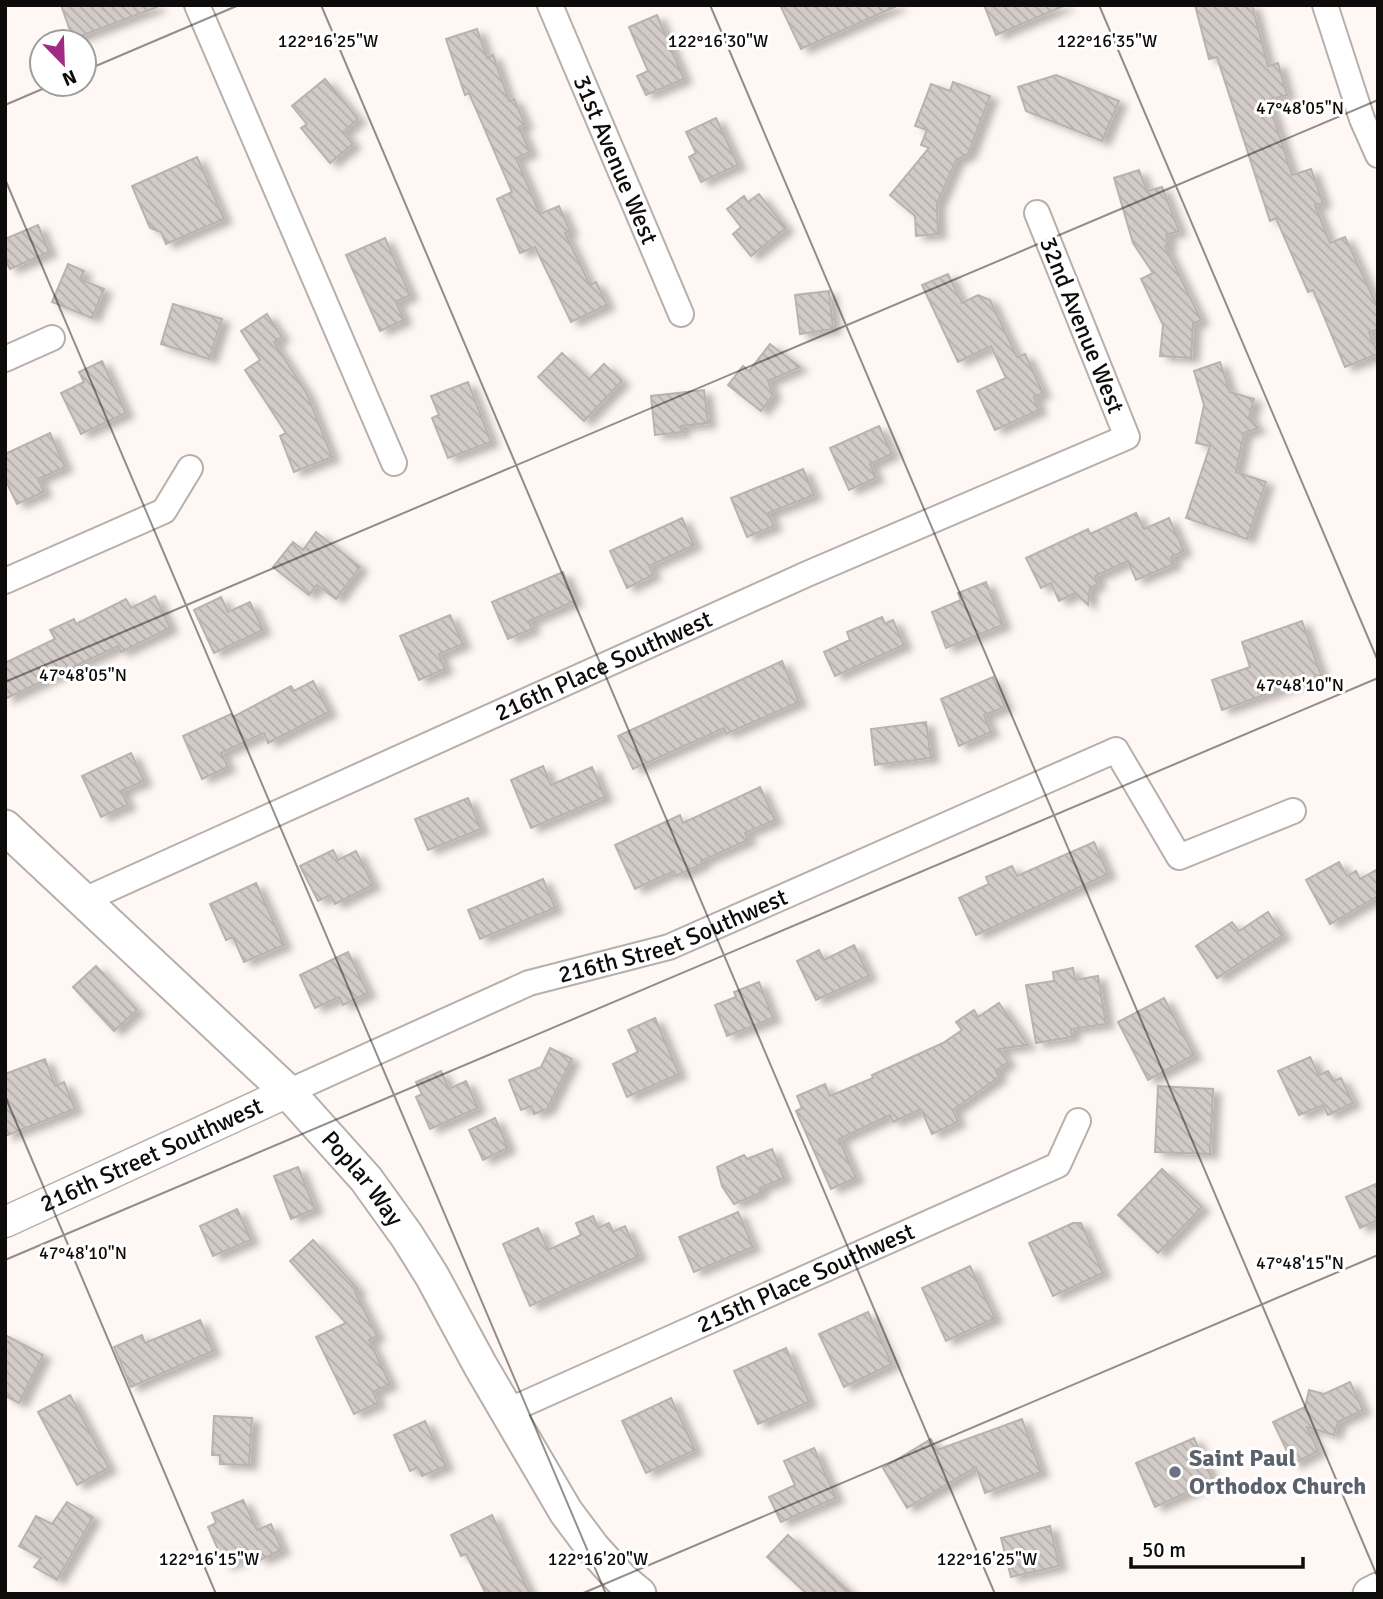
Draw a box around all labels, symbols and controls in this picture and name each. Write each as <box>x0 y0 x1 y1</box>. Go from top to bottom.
north arrow <box>28 28 98 98</box>
text: 122°16'25"W <box>278 30 378 52</box>
text: 122°16'30"W <box>668 30 768 52</box>
text: 122°16'35"W <box>1057 30 1157 52</box>
text: N <box>58 64 80 91</box>
street label: 31st Avenue West <box>566 71 665 249</box>
text: 47°48'05"N <box>1256 97 1344 119</box>
street label: 32nd Avenue West <box>1033 232 1131 418</box>
street label: 216th Place Southwest <box>490 604 717 728</box>
text: 47°48'05"N <box>39 664 127 686</box>
text: 47°48'10"N <box>1256 674 1344 696</box>
street label: 216th Street Southwest <box>555 882 792 990</box>
street label: 216th Street Southwest <box>35 1091 267 1219</box>
street label: Poplar Way <box>315 1125 410 1232</box>
street label: 215th Place Southwest <box>692 1216 919 1340</box>
text: 47°48'10"N <box>39 1242 127 1264</box>
text: 47°48'15"N <box>1256 1252 1344 1274</box>
place label: Saint Paul Orthodox Church <box>1189 1443 1366 1501</box>
marker: Saint Paul Orthodox Church <box>1167 1464 1183 1480</box>
scale bar <box>1131 1526 1302 1570</box>
text: 50 m <box>1142 1537 1186 1563</box>
text: 122°16'15"W <box>159 1548 259 1570</box>
text: 122°16'20"W <box>548 1548 648 1570</box>
text: 122°16'25"W <box>937 1548 1037 1570</box>

